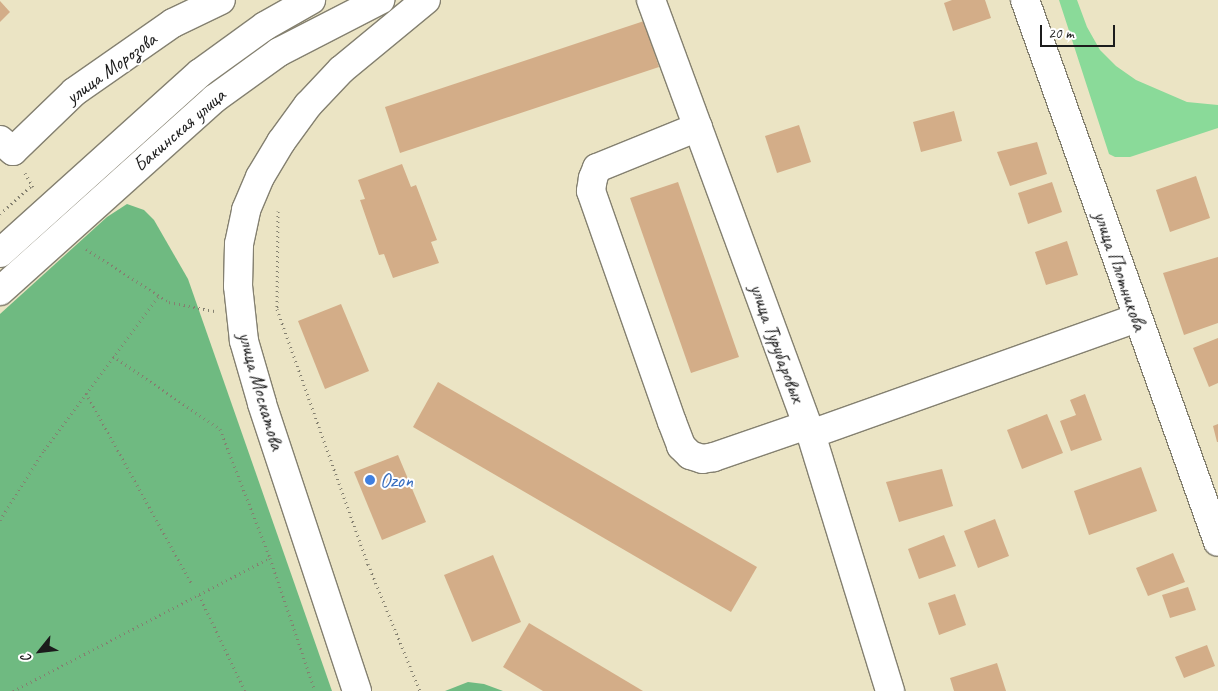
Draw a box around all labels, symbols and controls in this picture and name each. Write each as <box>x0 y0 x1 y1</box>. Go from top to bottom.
scale bar <box>1043 15 1118 47</box>
text: 20 m <box>1048 24 1074 43</box>
street label: улица Морозова <box>60 27 162 109</box>
street label: Бакинская улица <box>127 83 231 177</box>
street label: улица Плотникова <box>1088 207 1152 335</box>
street label: улица Турубаровых <box>745 281 809 405</box>
street label: улица Москатова <box>233 330 289 452</box>
place label: Ozon <box>380 468 413 492</box>
marker: Ozon <box>364 474 376 486</box>
north arrow <box>15 626 65 676</box>
text: С <box>17 651 36 666</box>

